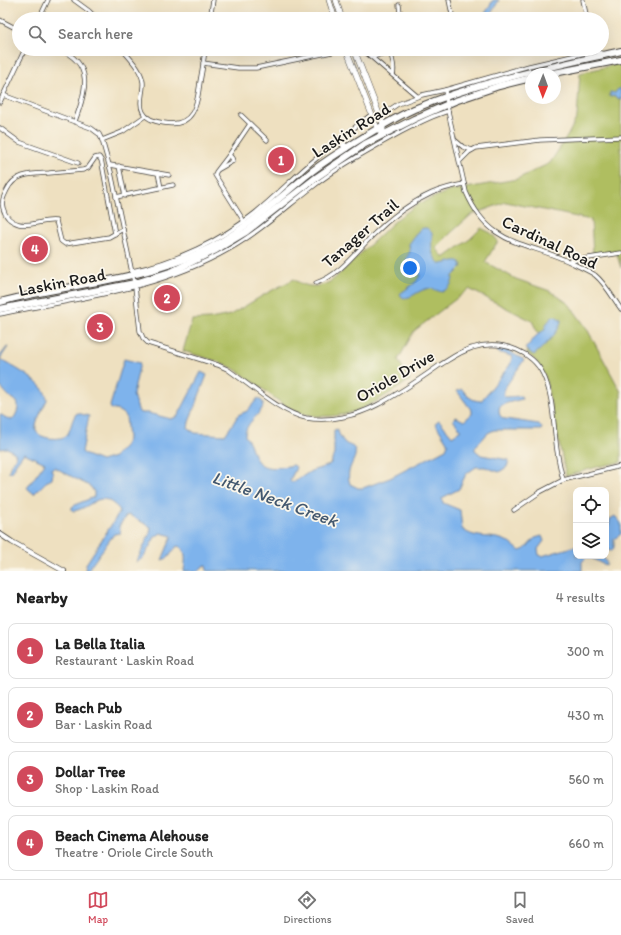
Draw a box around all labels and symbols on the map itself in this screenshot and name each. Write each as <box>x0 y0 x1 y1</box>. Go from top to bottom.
north arrow <box>525 68 561 104</box>
street label: Laskin Road <box>308 98 394 162</box>
pin: 1 <box>268 145 294 175</box>
street label: Tanager Trail <box>318 194 403 272</box>
street label: Cardinal Road <box>499 211 601 273</box>
pin: 4 <box>22 234 48 264</box>
your location <box>400 258 420 278</box>
street label: Laskin Road <box>17 264 108 300</box>
pin: 2 <box>154 283 180 313</box>
pin: 3 <box>87 312 113 342</box>
street label: Oriole Drive <box>352 346 438 406</box>
water label: Little Neck Creek <box>209 466 342 532</box>

